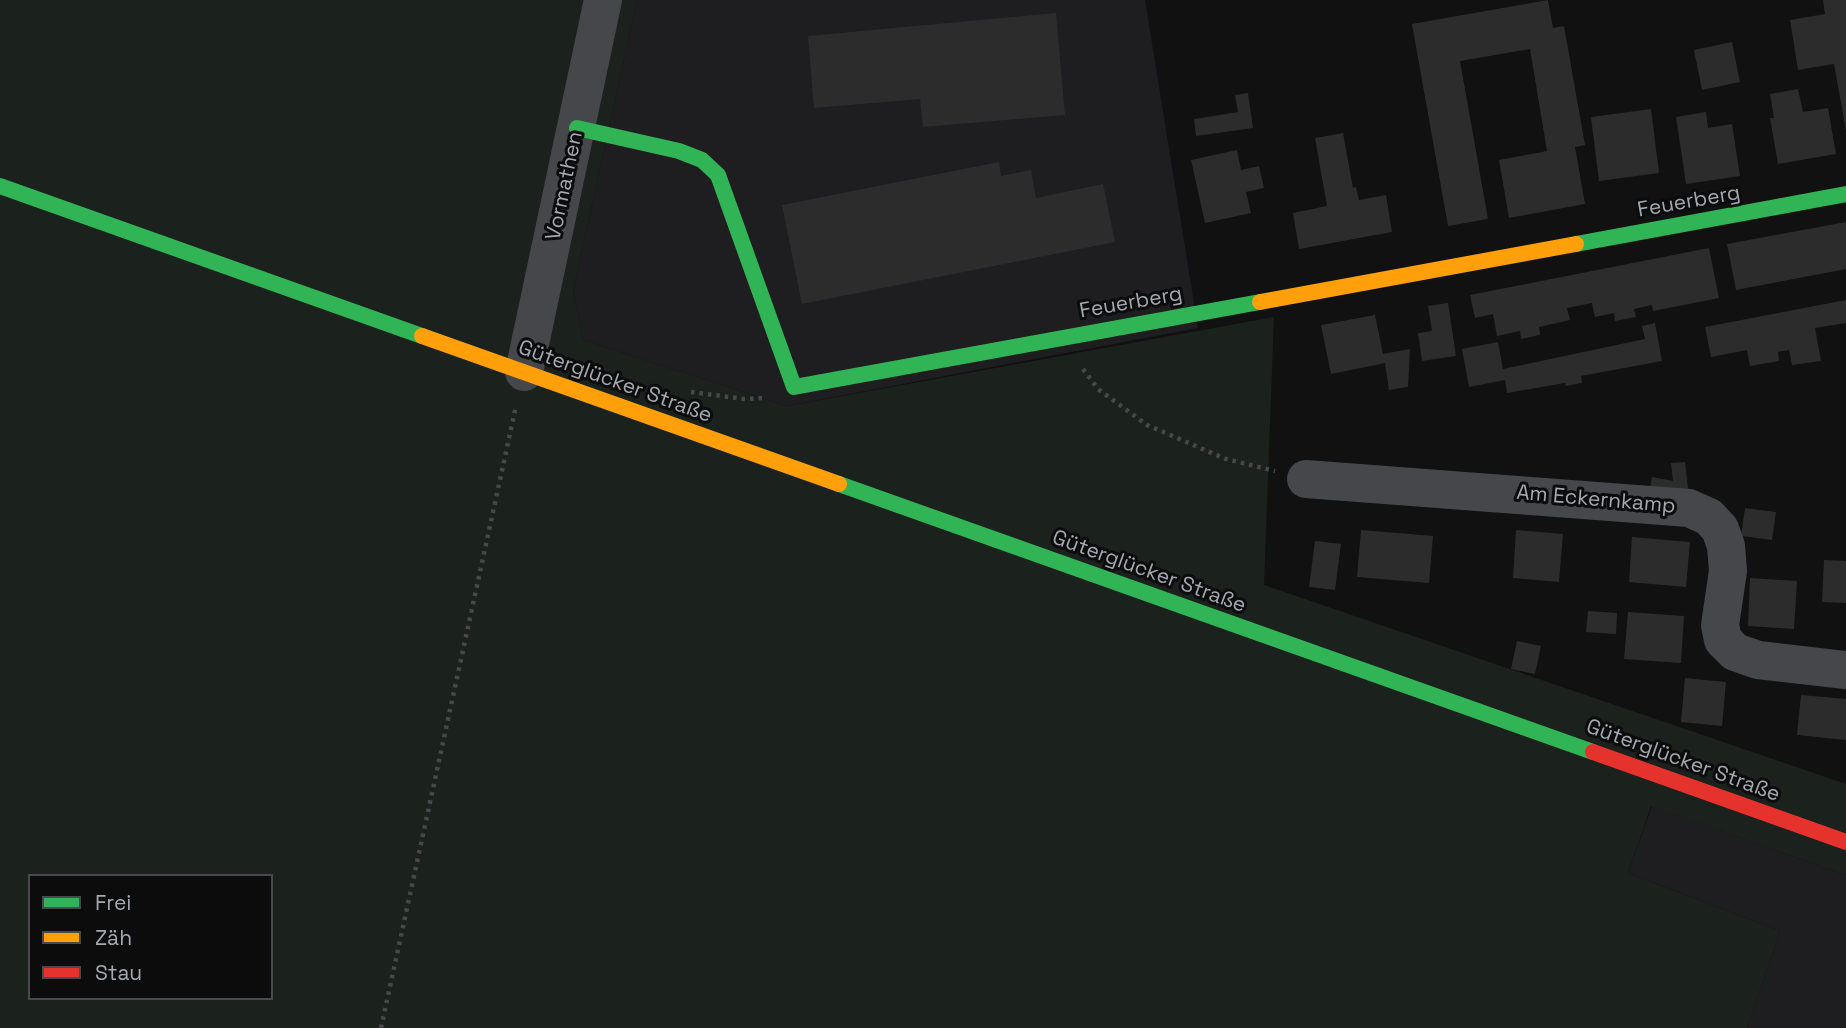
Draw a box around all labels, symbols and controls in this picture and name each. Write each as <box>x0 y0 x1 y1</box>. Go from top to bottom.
street label: Vormathen <box>541 129 589 243</box>
street label: Feuerberg <box>1636 181 1742 223</box>
street label: Feuerberg <box>1078 282 1184 324</box>
street label: Güterglücker Straße <box>515 335 715 429</box>
street label: Am Eckernkamp <box>1515 480 1677 520</box>
street label: Güterglücker Straße <box>1049 525 1249 619</box>
street label: Güterglücker Straße <box>1583 714 1783 808</box>
legend <box>28 874 273 1000</box>
text: Frei <box>95 889 131 916</box>
text: Zäh <box>95 924 132 951</box>
text: Stau <box>95 959 142 986</box>

